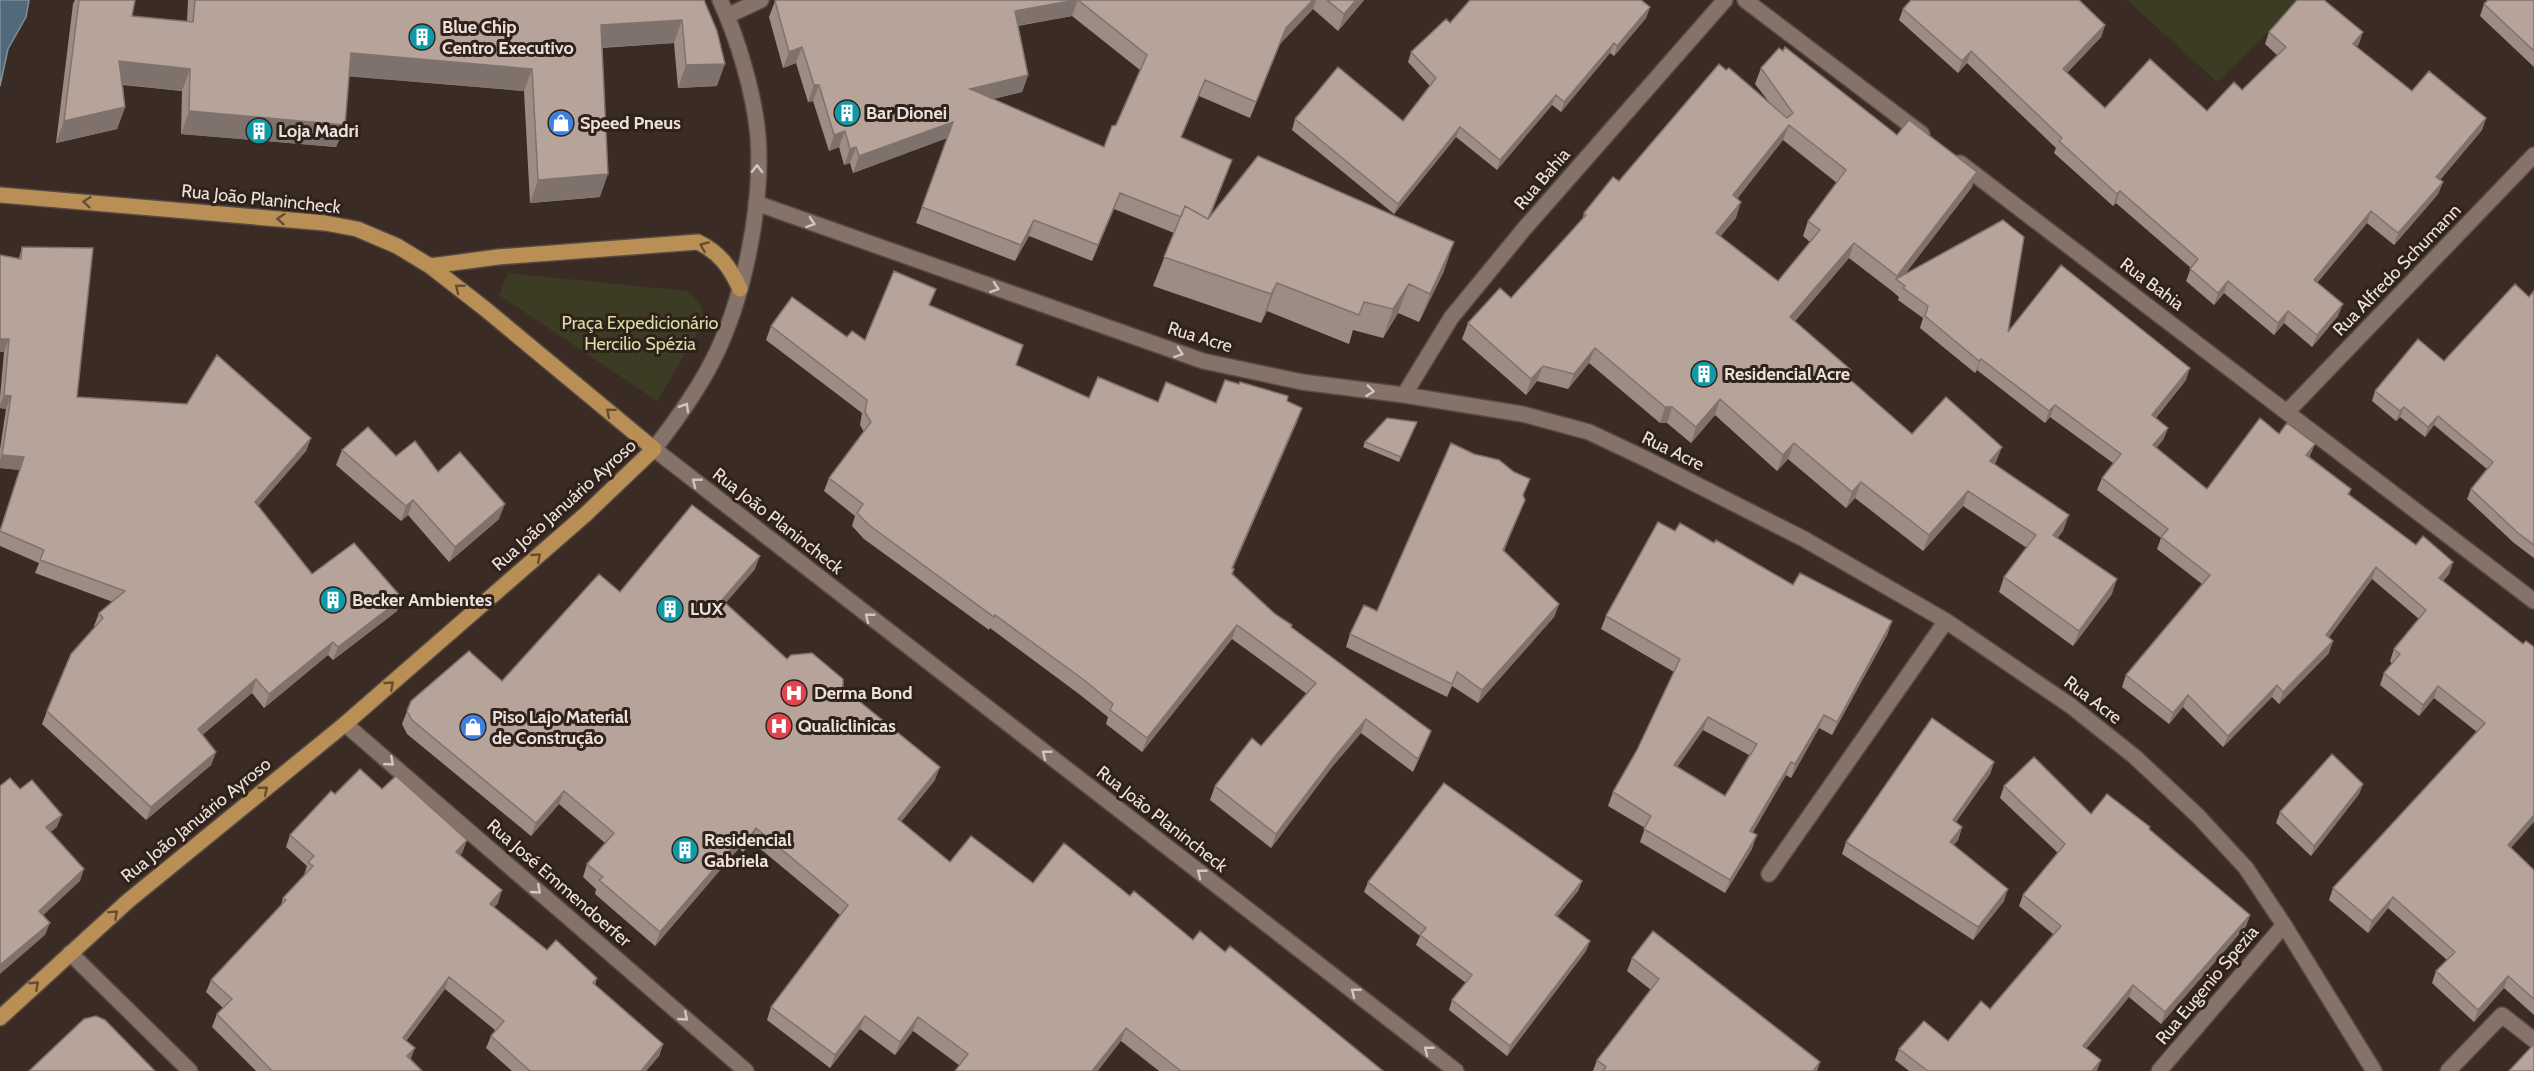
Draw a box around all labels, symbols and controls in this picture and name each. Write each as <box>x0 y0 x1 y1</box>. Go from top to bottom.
place label: Blue Chip Centro Executivo <box>442 16 574 59</box>
building icon: Blue Chip Centro Executivo <box>407 22 437 52</box>
building icon: Bar Dionei <box>832 98 862 128</box>
place label: Bar Dionei <box>866 102 947 124</box>
shop icon: Speed Pneus <box>546 108 576 138</box>
place label: Speed Pneus <box>580 112 681 134</box>
building icon: Loja Madri <box>244 116 274 146</box>
place label: Loja Madri <box>278 120 359 142</box>
street label: Rua Bahia <box>1509 143 1575 214</box>
one-way arrow <box>751 165 763 174</box>
street label: Rua João Planincheck <box>180 180 343 218</box>
one-way arrow <box>82 196 91 209</box>
street label: Rua Alfredo Schumann <box>2328 199 2466 341</box>
one-way arrow <box>277 213 286 226</box>
one-way arrow <box>805 215 816 228</box>
one-way arrow <box>699 241 710 253</box>
street label: Rua Bahia <box>2116 253 2189 315</box>
one-way arrow <box>989 280 1000 293</box>
one-way arrow <box>454 285 465 296</box>
park label: Praça Expedicionário Hercilio Spézia <box>562 312 718 355</box>
street label: Rua Acre <box>1165 317 1235 357</box>
one-way arrow <box>1173 345 1184 358</box>
building icon: Residencial Acre <box>1689 359 1719 389</box>
place label: Residencial Acre <box>1724 363 1850 385</box>
one-way arrow <box>1365 384 1374 396</box>
one-way arrow <box>678 403 689 413</box>
one-way arrow <box>606 408 617 419</box>
street label: Rua Acre <box>1638 427 1708 475</box>
street label: Rua João Januário Ayroso <box>487 434 641 576</box>
street label: Rua João Planincheck <box>708 463 849 579</box>
one-way arrow <box>692 478 703 489</box>
one-way arrow <box>530 553 541 564</box>
building icon: Becker Ambientes <box>318 585 348 615</box>
place label: Becker Ambientes <box>352 589 492 611</box>
building icon: LUX <box>655 594 685 624</box>
place label: LUX <box>690 598 724 620</box>
one-way arrow <box>865 613 876 624</box>
street label: Rua Acre <box>2060 671 2126 729</box>
hospital icon: Derma Bond <box>779 678 809 708</box>
one-way arrow <box>383 681 393 692</box>
place label: Derma Bond <box>814 682 912 704</box>
place label: Piso Lajo Material de Construção <box>492 706 629 749</box>
hospital icon: Qualiclinicas <box>764 711 794 741</box>
shop icon: Piso Lajo Material de Construção <box>458 712 488 742</box>
place label: Qualiclinicas <box>798 715 896 737</box>
one-way arrow <box>1042 750 1053 761</box>
street label: Rua João Januário Ayroso <box>117 753 275 887</box>
one-way arrow <box>383 755 394 766</box>
street label: Rua João Planincheck <box>1092 761 1233 877</box>
one-way arrow <box>257 786 268 797</box>
street label: Rua José Emmendoerfer <box>482 814 636 952</box>
place label: Residencial Gabriela <box>704 829 792 872</box>
building icon: Residencial Gabriela <box>670 835 700 865</box>
one-way arrow <box>1196 869 1207 880</box>
one-way arrow <box>530 883 541 894</box>
one-way arrow <box>107 910 117 921</box>
street label: Rua Eugenio Spezia <box>2151 921 2263 1049</box>
one-way arrow <box>28 981 39 992</box>
one-way arrow <box>1350 989 1361 1000</box>
one-way arrow <box>677 1010 688 1021</box>
one-way arrow <box>1424 1046 1435 1057</box>

